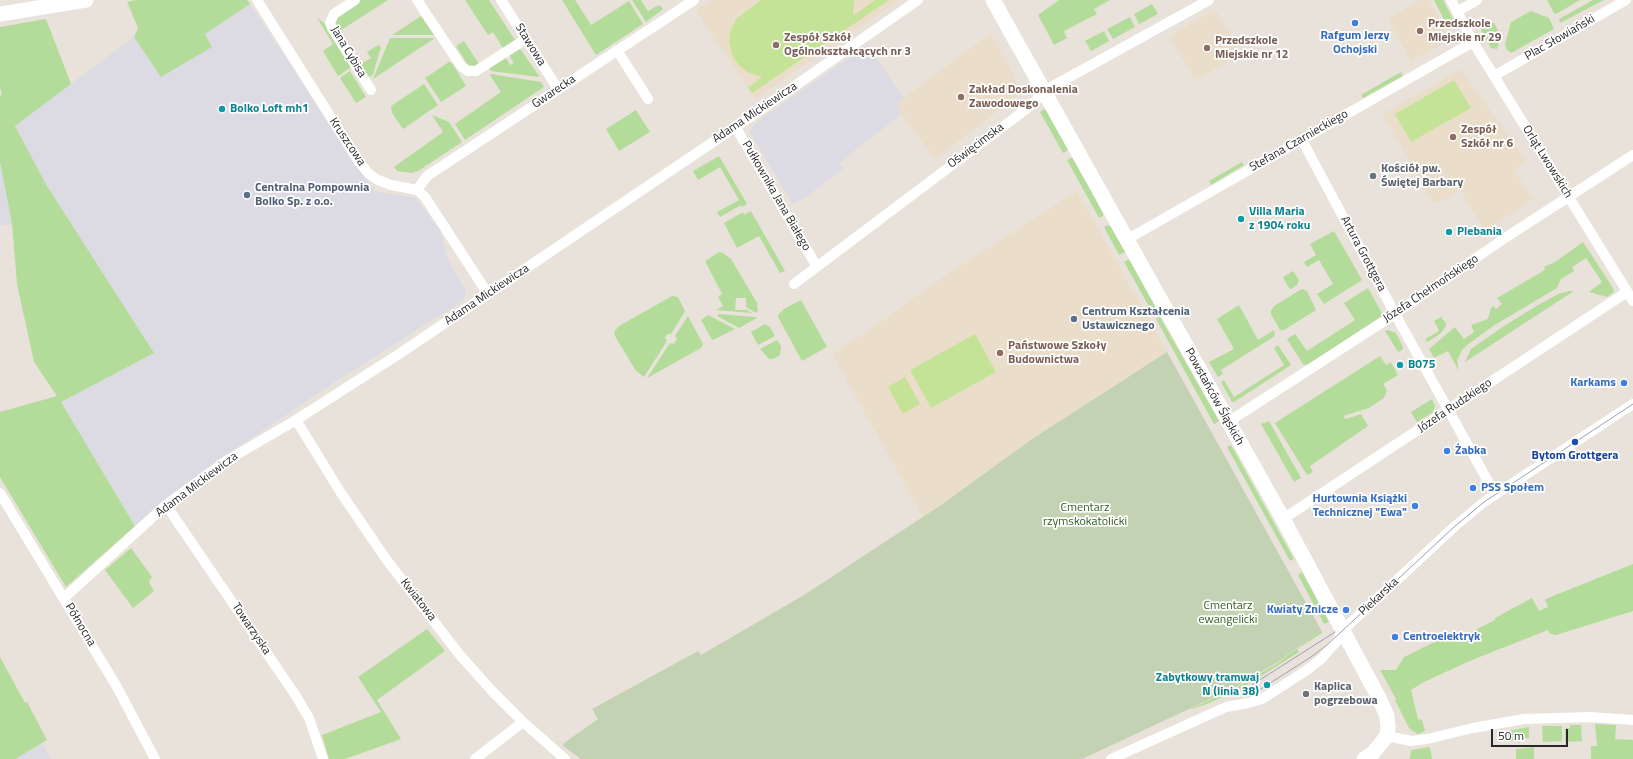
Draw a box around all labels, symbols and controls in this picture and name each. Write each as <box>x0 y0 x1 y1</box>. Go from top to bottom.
street label: Plac Słowiański <box>1522 12 1598 64</box>
place label: Przedszkole Miejskie nr 29 <box>1428 17 1501 45</box>
marker: Rafgum Jerzy Ochojski <box>1350 18 1360 28</box>
street label: Stawowa <box>511 21 549 69</box>
street label: Jana Cybisa <box>327 24 369 80</box>
marker: Przedszkole Miejskie nr 29 <box>1415 26 1425 36</box>
place label: Rafgum Jerzy Ochojski <box>1320 29 1390 57</box>
place label: Zespół Szkół Ogólnokształcących nr 3 <box>784 31 911 59</box>
place label: Przedszkole Miejskie nr 12 <box>1215 34 1288 62</box>
marker: Zespół Szkół Ogólnokształcących nr 3 <box>771 40 781 50</box>
marker: Przedszkole Miejskie nr 12 <box>1202 43 1212 53</box>
street label: Gwarecka <box>529 72 579 112</box>
street label: Adama Mickiewicza <box>710 79 800 147</box>
place label: Zakład Doskonalenia Zawodowego <box>969 83 1078 111</box>
marker: Zakład Doskonalenia Zawodowego <box>956 92 966 102</box>
place label: Bolko Loft mh1 <box>230 102 309 116</box>
marker: Bolko Loft mh1 <box>217 104 227 114</box>
street label: Stefana Czarnieckiego <box>1247 107 1351 175</box>
street label: Kruszcowa <box>326 115 368 169</box>
street label: Oświęcimska <box>945 120 1007 172</box>
place label: Zespół Szkół nr 6 <box>1461 123 1513 151</box>
street label: Orląt Lwowskich <box>1519 123 1575 201</box>
marker: Zespół Szkół nr 6 <box>1448 132 1458 142</box>
street label: Pułkownika Jana Białego <box>739 138 813 254</box>
place label: Kościół pw. Świętej Barbary <box>1381 162 1463 190</box>
marker: Kościół pw. Świętej Barbary <box>1368 171 1378 181</box>
place label: Centralna Pompownia Bolko Sp. z o.o. <box>255 181 369 209</box>
marker: Centralna Pompownia Bolko Sp. z o.o. <box>242 190 252 200</box>
place label: Villa Maria z 1904 roku <box>1249 205 1310 233</box>
marker: Villa Maria z 1904 roku <box>1236 214 1246 224</box>
street label: Artura Grottgera <box>1337 214 1389 294</box>
place label: Plebania <box>1457 225 1502 239</box>
marker: Plebania <box>1444 227 1454 237</box>
street label: Józefa Chełmońskiego <box>1381 252 1481 326</box>
street label: Adama Mickiewicza <box>442 261 532 329</box>
place label: Centrum Kształcenia Ustawicznego <box>1082 305 1190 333</box>
marker: Centrum Kształcenia Ustawicznego <box>1069 314 1079 324</box>
place label: Państwowe Szkoły Budownictwa <box>1008 339 1106 367</box>
street label: Powstańców Śląskich <box>1181 346 1247 448</box>
marker: Państwowe Szkoły Budownictwa <box>995 348 1005 358</box>
place label: B075 <box>1408 358 1435 372</box>
marker: B075 <box>1395 360 1405 370</box>
street label: Józefa Rudzkiego <box>1415 376 1495 436</box>
place label: Karkams <box>1570 376 1616 390</box>
marker: Karkams <box>1619 378 1629 388</box>
marker: Bytom Grottgera <box>1570 437 1580 447</box>
place label: Żabka <box>1455 444 1486 458</box>
marker: Żabka <box>1442 446 1452 456</box>
street label: Adama Mickiewicza <box>153 449 241 521</box>
place label: Bytom Grottgera <box>1532 449 1618 463</box>
place label: PSS Społem <box>1481 481 1544 495</box>
marker: PSS Społem <box>1468 483 1478 493</box>
place label: Hurtownia Książki Technicznej "Ewa" <box>1313 492 1407 520</box>
park label: Cmentarz rzymskokatolicki <box>1043 501 1127 529</box>
marker: Hurtownia Książki Technicznej "Ewa" <box>1410 501 1420 511</box>
street label: Piekarska <box>1356 575 1402 619</box>
street label: Kwiatowa <box>397 576 439 624</box>
park label: Cmentarz ewangelicki <box>1199 599 1257 627</box>
street label: Towarzyska <box>228 600 274 658</box>
street label: Północna <box>62 601 98 649</box>
place label: Kwiaty Znicze <box>1267 603 1338 617</box>
marker: Kwiaty Znicze <box>1341 605 1351 615</box>
place label: Centroelektryk <box>1403 630 1480 644</box>
marker: Centroelektryk <box>1390 632 1400 642</box>
place label: Zabytkowy tramwaj N (linia 38) <box>1156 671 1259 699</box>
marker: Zabytkowy tramwaj N (linia 38) <box>1262 680 1272 690</box>
place label: Kaplica pogrzebowa <box>1314 680 1378 708</box>
marker: Kaplica pogrzebowa <box>1301 689 1311 699</box>
scale bar <box>1493 721 1570 747</box>
text: 50 m <box>1498 726 1524 745</box>

